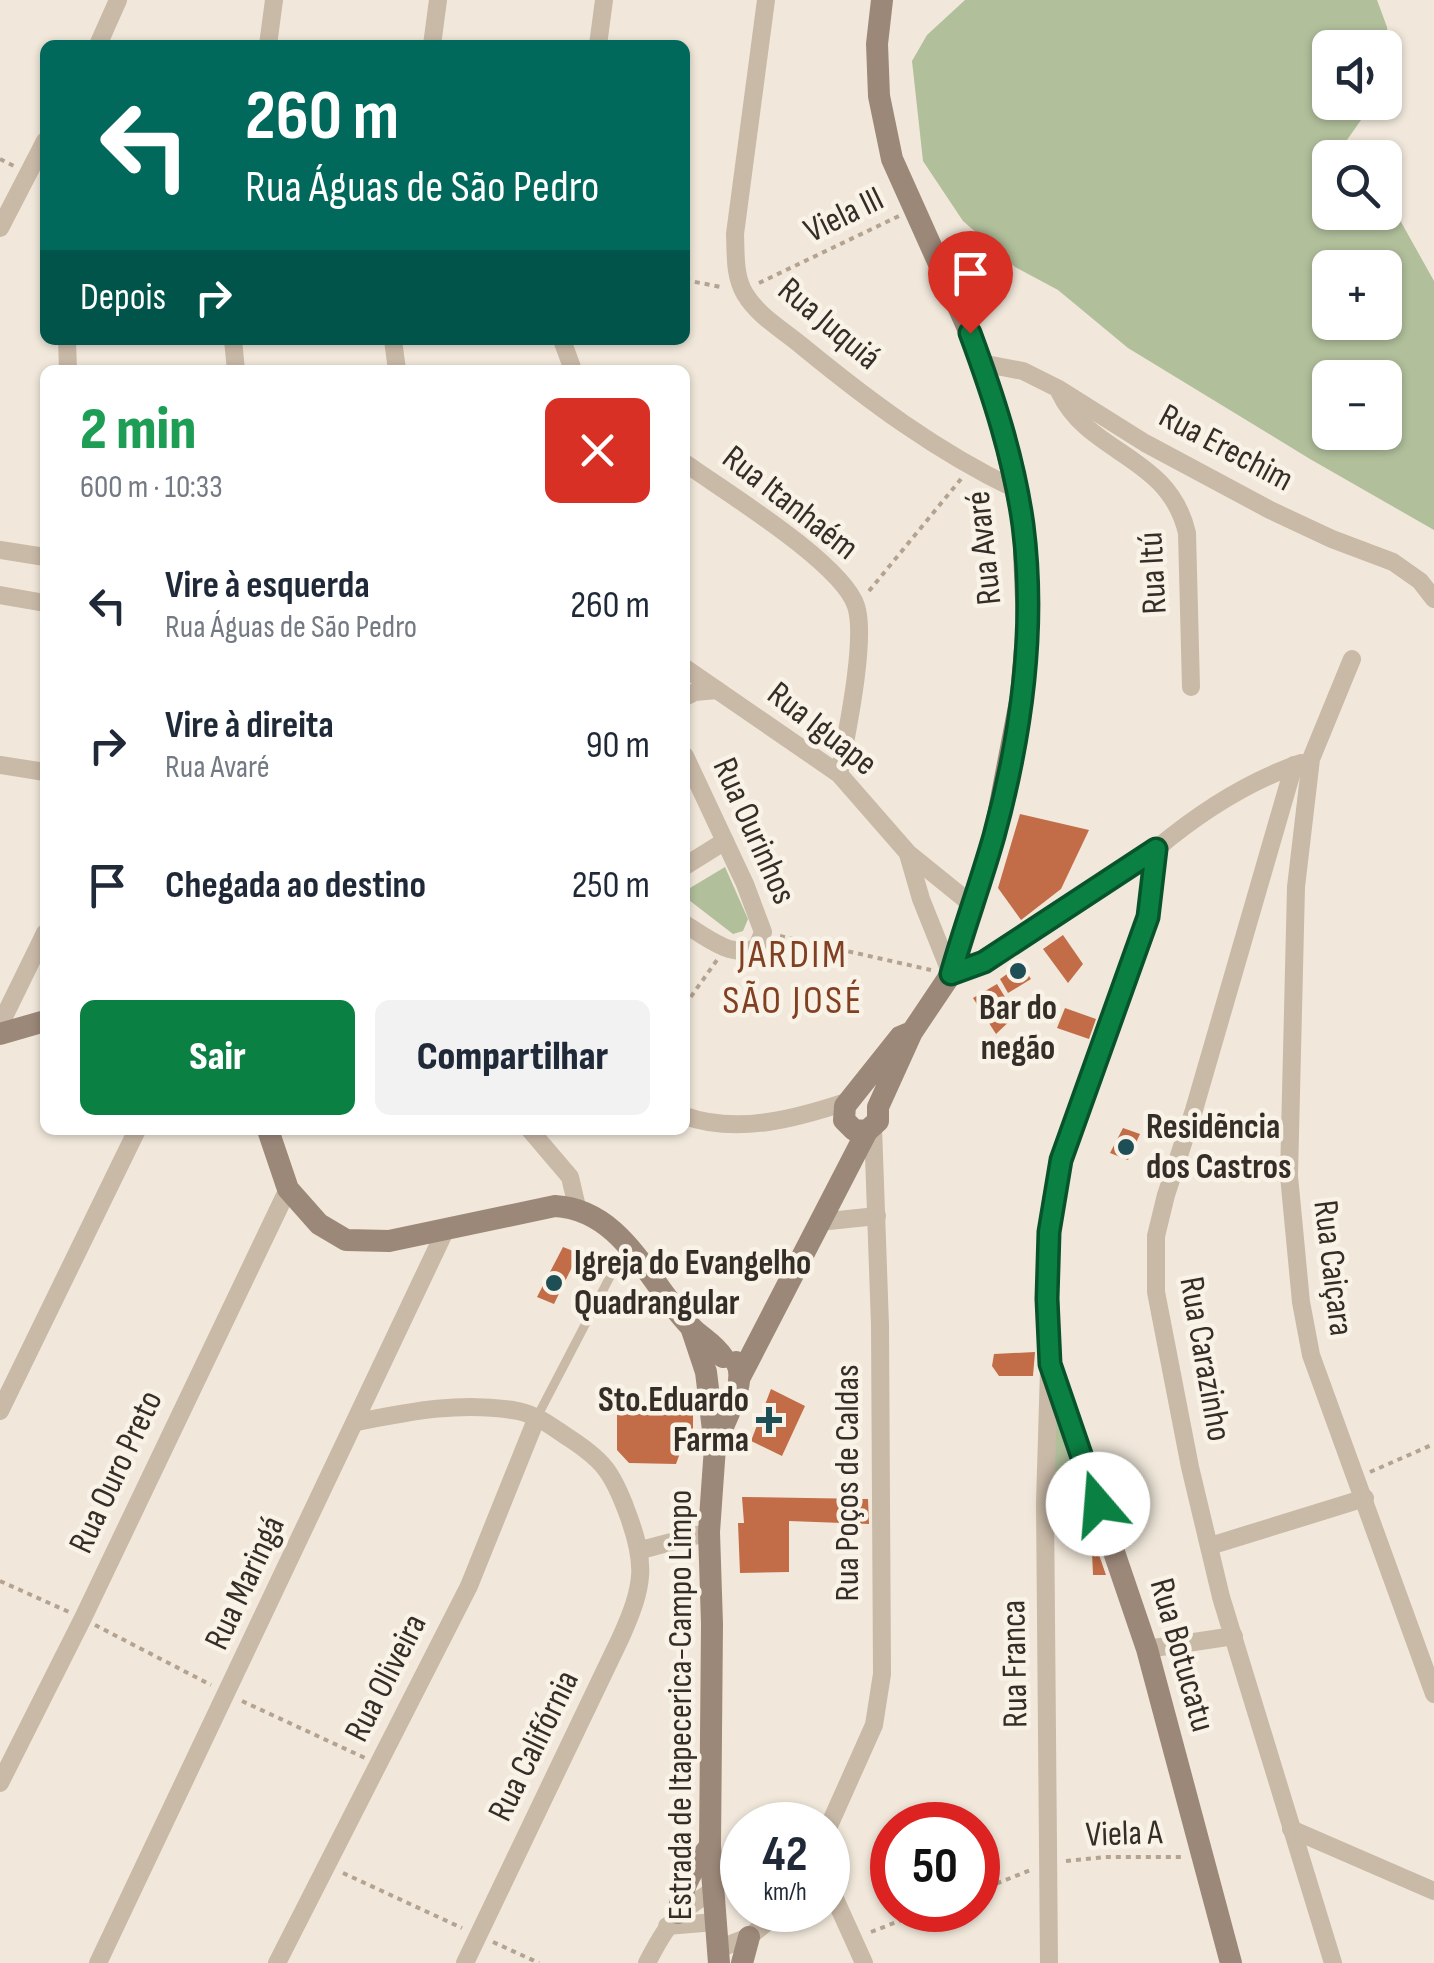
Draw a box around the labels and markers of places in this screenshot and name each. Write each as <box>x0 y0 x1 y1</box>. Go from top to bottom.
pin <box>928 231 1013 334</box>
marker: Bar do negão <box>1007 960 1029 982</box>
place label: Bar do negão <box>979 987 1057 1070</box>
place label: Residẽncia dos Castros <box>1146 1106 1291 1189</box>
marker: Residẽncia dos Castros <box>1115 1136 1137 1158</box>
place label: Igreja do Evangelho Quadrangular <box>574 1242 811 1325</box>
marker: Igreja do Evangelho Quadrangular <box>543 1272 565 1294</box>
place label: Sto.Eduardo Farma <box>598 1379 749 1462</box>
marker: Sto.Eduardo Farma <box>758 1409 780 1431</box>

